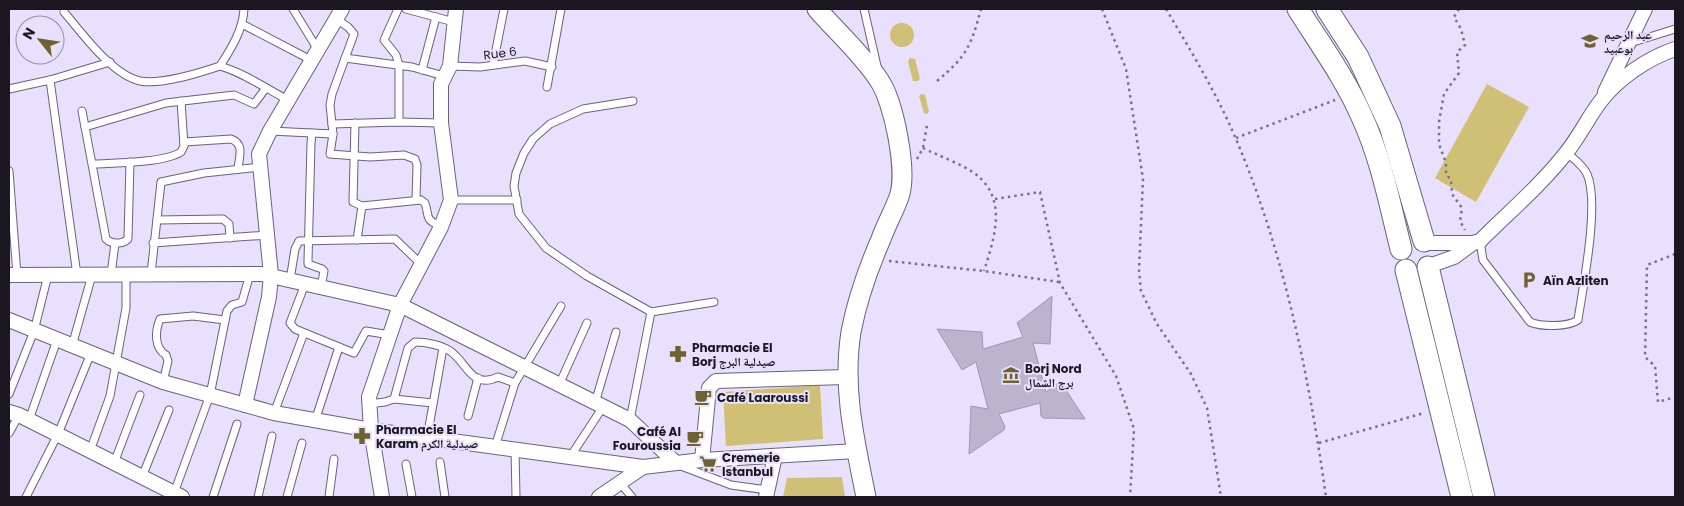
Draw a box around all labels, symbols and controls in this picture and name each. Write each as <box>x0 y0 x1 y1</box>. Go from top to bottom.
north arrow <box>15 15 65 65</box>
text: N <box>17 24 40 43</box>
place label: عبد الرحيم بوعبيد <box>1604 26 1652 57</box>
school or university icon: عبد الرحيم بوعبيد <box>1580 31 1600 51</box>
street label: Rue 6 <box>482 43 518 63</box>
parking icon: Aïn Azliten <box>1519 270 1539 290</box>
place label: Aïn Azliten <box>1543 272 1609 289</box>
place label: Pharmacie El Borj صيدلية البرج <box>692 339 776 370</box>
pharmacy icon: Pharmacie El Borj صيدلية البرج <box>668 344 688 364</box>
place label: Borj Nord برج الشمال <box>1025 360 1082 391</box>
museum icon: Borj Nord برج الشمال <box>1001 365 1021 385</box>
cafe icon: Café Laaroussi <box>693 387 713 407</box>
place label: Café Laaroussi <box>717 389 808 406</box>
place label: Pharmacie El Karam صيدلية الكرم <box>376 421 478 452</box>
place label: Café Al Fouroussia <box>613 423 681 454</box>
pharmacy icon: Pharmacie El Karam صيدلية الكرم <box>352 426 372 446</box>
cafe icon: Café Al Fouroussia <box>685 428 705 448</box>
place label: Cremerie Istanbul <box>722 449 780 480</box>
supermarket icon: Cremerie Istanbul <box>698 454 718 474</box>

